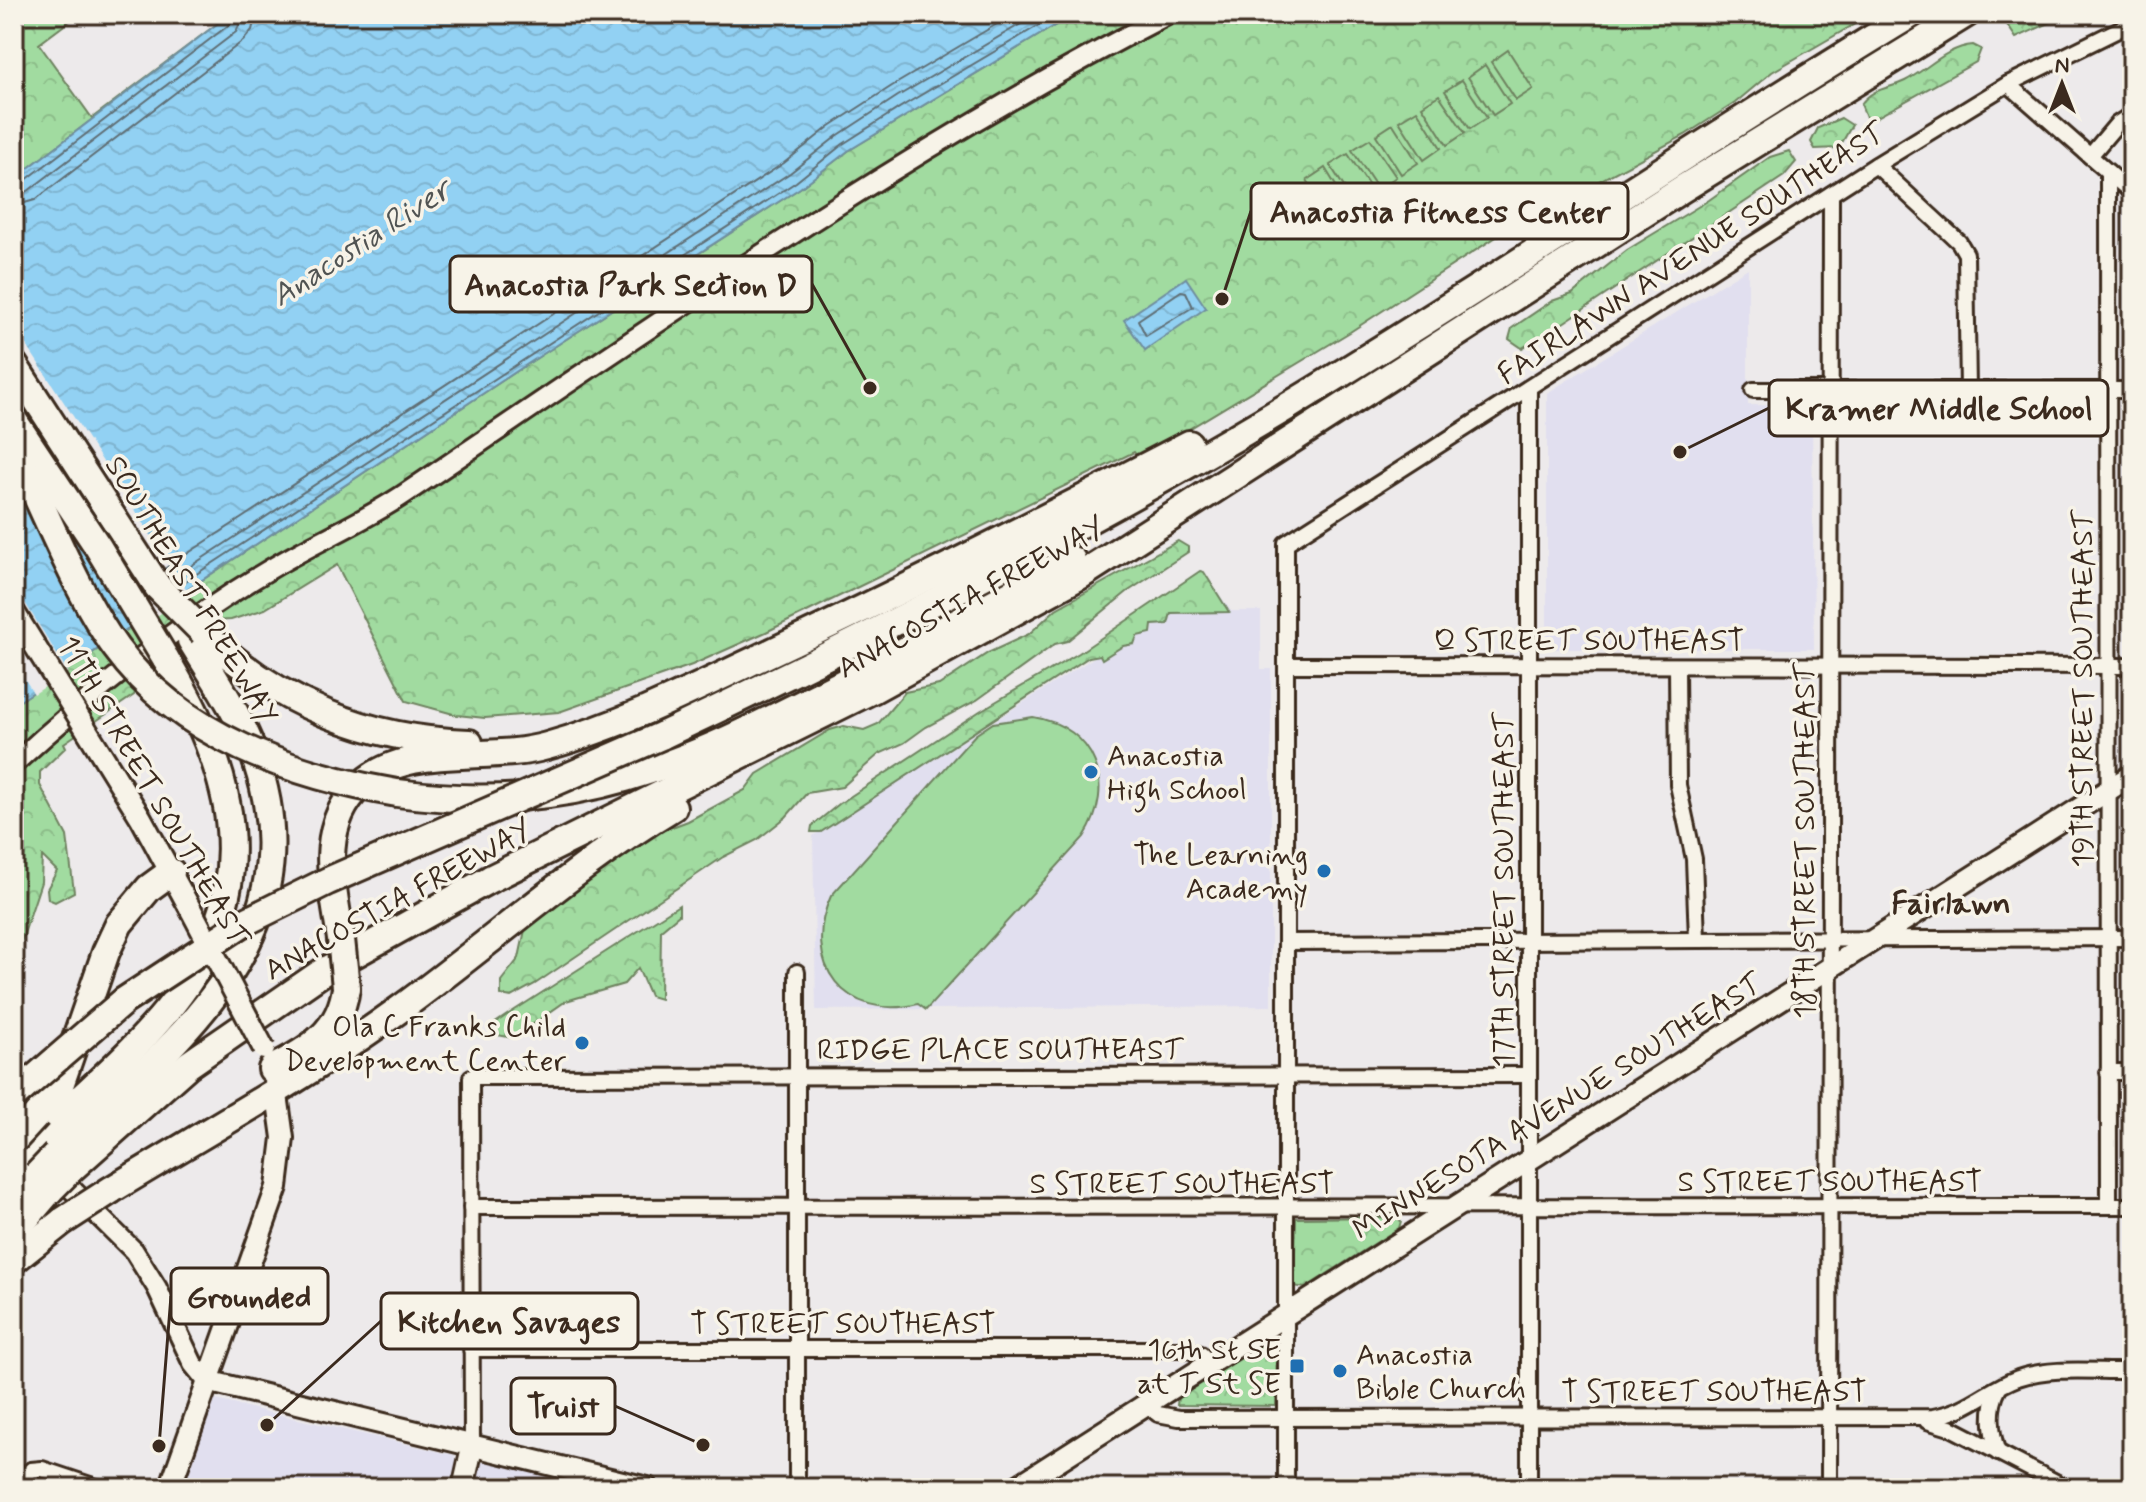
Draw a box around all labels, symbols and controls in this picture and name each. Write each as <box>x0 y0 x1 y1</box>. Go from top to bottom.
north arrow <box>2022 44 2102 124</box>
text: N <box>2055 52 2069 80</box>
street label: FAIRLAWN AVENUE SOUTHEAST <box>1491 113 1894 394</box>
water label: Anacostia River <box>263 168 462 317</box>
callout: Anacostia Fitness Center <box>1251 183 1628 239</box>
text: Anacostia Fitness Center <box>1269 192 1612 234</box>
callout: Anacostia Park Section D <box>450 256 812 312</box>
text: Anacostia Park Section D <box>464 265 798 307</box>
callout: Kramer Middle School <box>1769 380 2108 436</box>
text: Kramer Middle School <box>1785 389 2093 431</box>
street label: SOUTHEAST FREEWAY <box>95 449 286 732</box>
street label: ANACOSTIA FREEWAY <box>831 508 1113 688</box>
street label: 19TH STREET SOUTHEAST <box>2064 509 2103 868</box>
street label: Q STREET SOUTHEAST <box>1434 622 1744 661</box>
street label: 11TH STREET SOUTHEAST <box>48 629 259 956</box>
street label: 18TH STREET SOUTHEAST <box>1786 661 1825 1019</box>
street label: 17TH STREET SOUTHEAST <box>1485 711 1524 1067</box>
place label: Anacostia High School <box>1107 737 1247 813</box>
marker: Anacostia High School <box>1082 763 1100 781</box>
street label: ANACOSTIA FREEWAY <box>258 810 540 990</box>
place label: The Learning Academy <box>1133 836 1308 909</box>
marker: The Learning Academy <box>1315 862 1333 880</box>
district label: Fairlawn <box>1891 883 2011 925</box>
street label: MINNESOTA AVENUE SOUTHEAST <box>1346 964 1771 1250</box>
place label: Ola C Franks Child Development Center <box>284 1008 567 1081</box>
street label: RIDGE PLACE SOUTHEAST <box>817 1031 1185 1070</box>
marker: Ola C Franks Child Development Center <box>573 1034 591 1052</box>
street label: S STREET SOUTHEAST <box>1677 1163 1983 1202</box>
street label: S STREET SOUTHEAST <box>1029 1165 1335 1204</box>
callout: Grounded <box>171 1268 328 1324</box>
text: Grounded <box>186 1277 312 1319</box>
callout: Kitchen Savages <box>381 1293 638 1349</box>
text: Kitchen Savages <box>398 1302 620 1345</box>
street label: T STREET SOUTHEAST <box>690 1305 996 1344</box>
place label: 16th St SE at T St SE <box>1137 1331 1281 1404</box>
place label: Anacostia Bible Church <box>1356 1336 1526 1409</box>
marker: 16th St SE at T St SE <box>1288 1357 1306 1375</box>
marker: Anacostia Bible Church <box>1331 1362 1349 1380</box>
street label: T STREET SOUTHEAST <box>1561 1373 1867 1412</box>
callout: Truist <box>511 1378 615 1434</box>
text: Truist <box>527 1387 600 1429</box>

